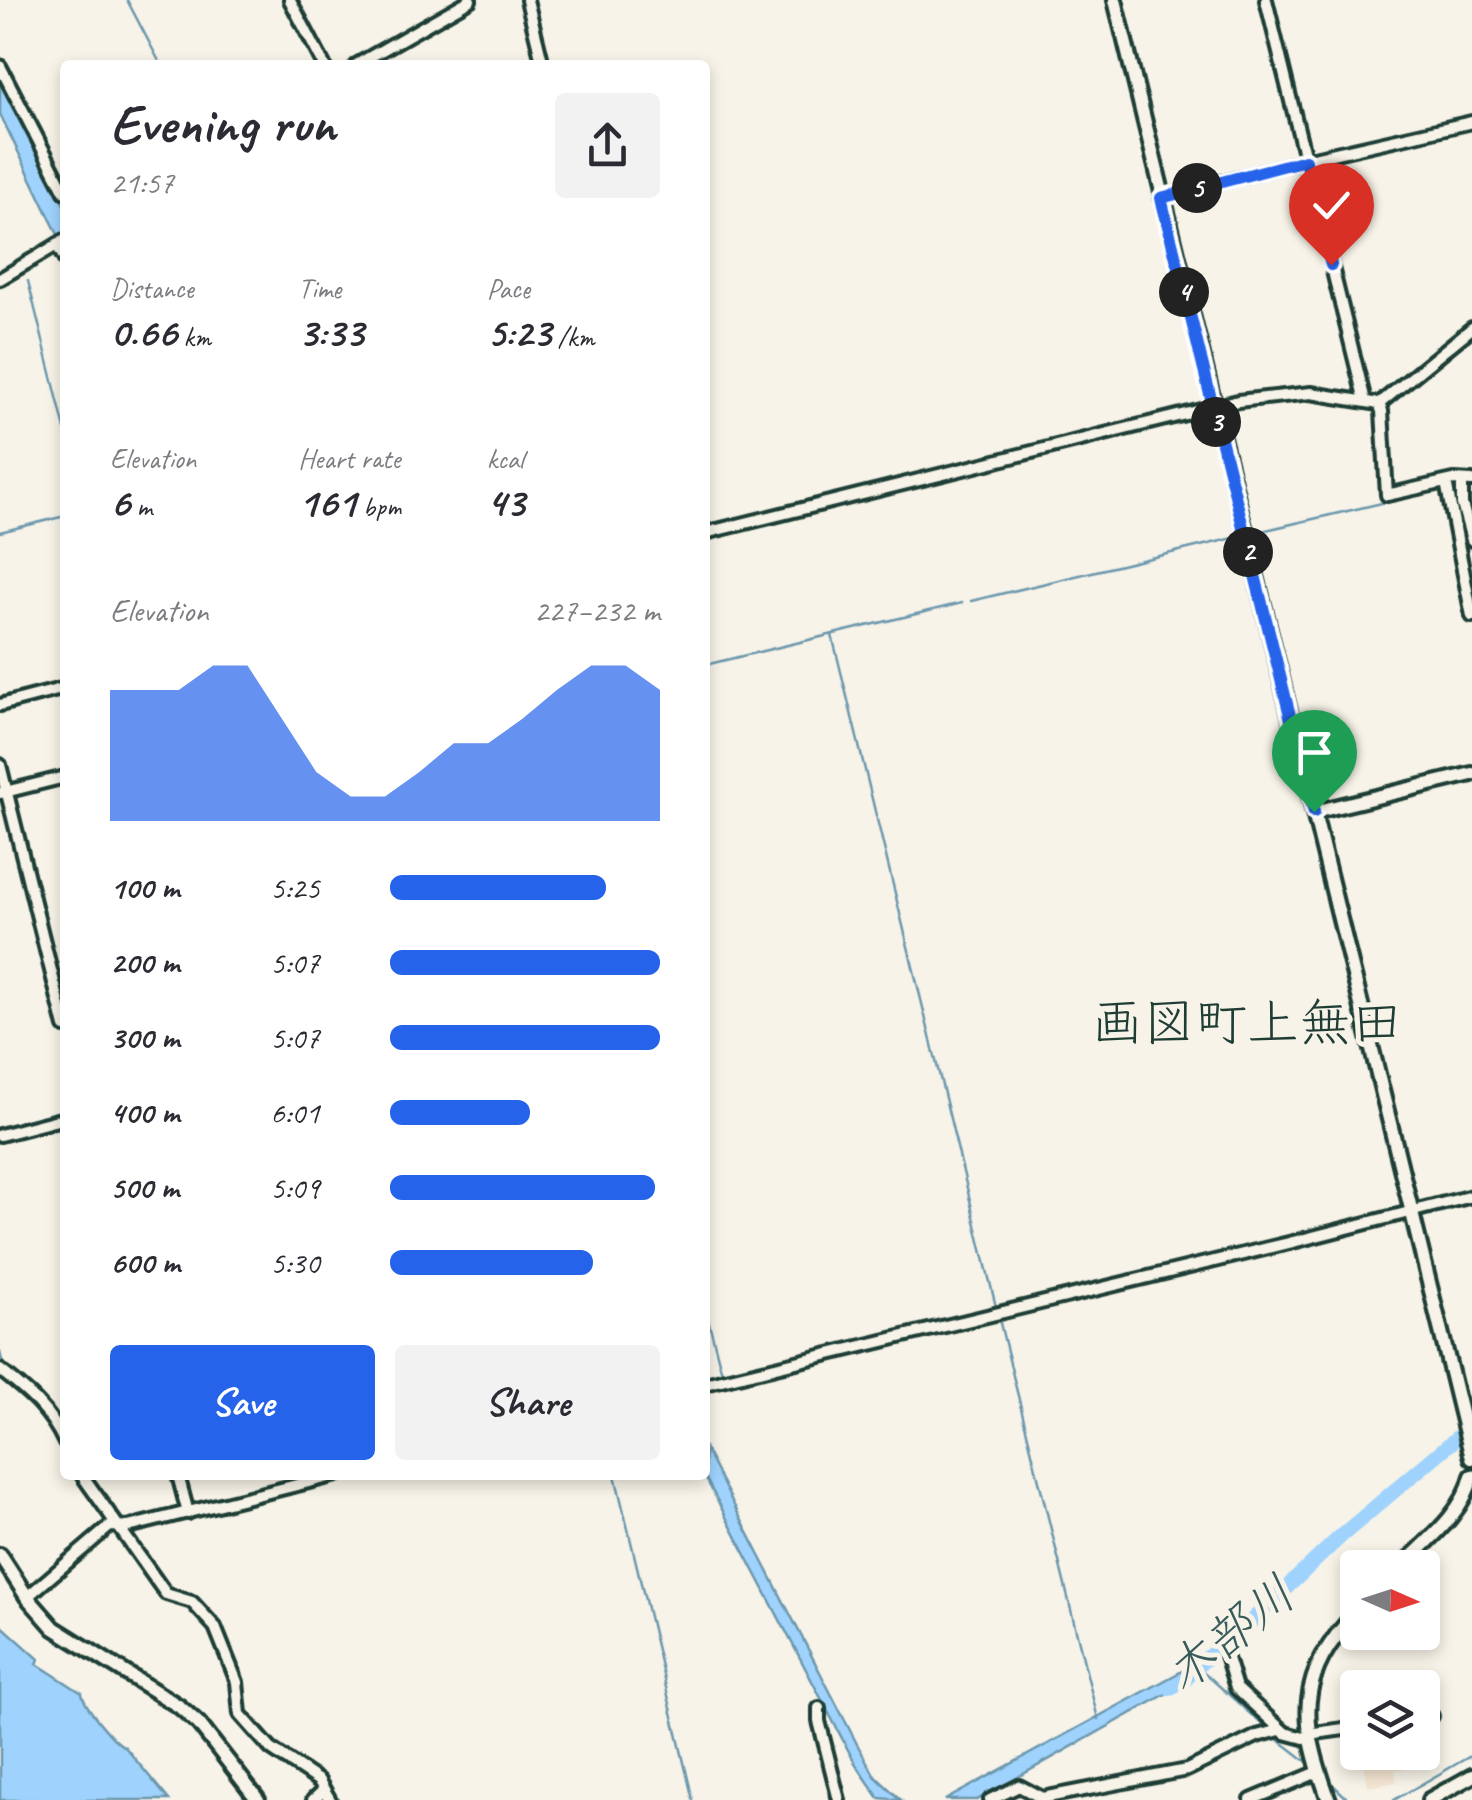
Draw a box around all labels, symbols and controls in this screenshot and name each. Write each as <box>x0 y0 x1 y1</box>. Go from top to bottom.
text: Evening run <box>110 89 335 159</box>
button: share <box>555 93 660 198</box>
text: 21:57 <box>110 162 174 203</box>
pin: 5 <box>1172 163 1222 213</box>
pin <box>1289 163 1374 266</box>
text: 5 <box>1191 170 1203 205</box>
icon: check <box>1304 178 1359 233</box>
pin: 4 <box>1159 267 1209 317</box>
text: Distance <box>110 271 194 306</box>
text: Time <box>298 271 341 306</box>
text: Pace <box>487 271 530 306</box>
text: 4 <box>1178 274 1190 309</box>
text: 0.66 <box>110 306 177 359</box>
text: 3:33 <box>298 306 363 359</box>
text: 5:23 <box>487 306 551 359</box>
text: km <box>177 319 211 354</box>
text: /km <box>551 319 594 354</box>
pin: 3 <box>1191 397 1241 447</box>
text: 3 <box>1210 404 1222 439</box>
text: Elevation <box>110 441 196 476</box>
text: Heart rate <box>298 441 400 476</box>
text: kcal <box>487 441 524 476</box>
text: 6 <box>110 476 130 529</box>
text: 161 <box>298 476 356 529</box>
text: 43 <box>487 476 524 529</box>
text: m <box>130 489 152 524</box>
text: bpm <box>356 489 401 524</box>
pin: 2 <box>1223 527 1273 577</box>
text: 2 <box>1242 534 1254 569</box>
text: Elevation <box>110 590 208 631</box>
text: 227–232 m <box>534 590 660 631</box>
pin <box>1272 710 1357 813</box>
icon: arrive <box>1287 725 1342 780</box>
text: 100 m <box>110 867 179 908</box>
text: 5:25 <box>270 867 320 908</box>
text: 200 m <box>110 942 179 983</box>
text: 5:07 <box>270 942 320 983</box>
district label: 画図町上無田 <box>1091 990 1403 1056</box>
text: 300 m <box>110 1017 179 1058</box>
text: 5:07 <box>270 1017 320 1058</box>
text: 400 m <box>110 1092 179 1133</box>
text: 6:01 <box>270 1092 320 1133</box>
text: 500 m <box>110 1167 179 1208</box>
text: 5:09 <box>270 1167 320 1208</box>
text: 600 m <box>110 1242 180 1283</box>
text: 5:30 <box>270 1242 320 1283</box>
button: Save <box>110 1345 375 1460</box>
button: Share <box>395 1345 660 1460</box>
north arrow <box>1340 1550 1440 1650</box>
map controls <box>1340 1550 1440 1770</box>
water label: 木部川 <box>1152 1562 1308 1706</box>
button: layers <box>1340 1670 1440 1770</box>

